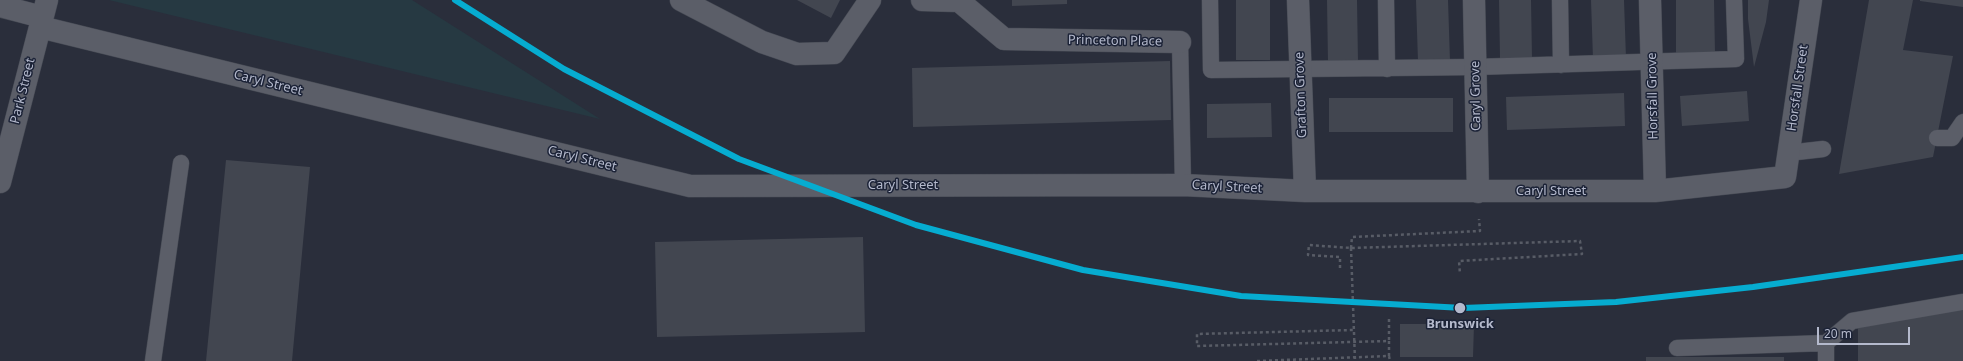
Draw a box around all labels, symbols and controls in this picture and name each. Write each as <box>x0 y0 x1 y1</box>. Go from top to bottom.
street label: Princeton Place <box>1068 32 1162 50</box>
street label: Horsfall Street <box>1784 44 1812 132</box>
street label: Grafton Grove <box>1292 52 1310 138</box>
street label: Horsfall Grove <box>1644 52 1662 140</box>
street label: Park Street <box>7 57 39 125</box>
street label: Caryl Grove <box>1468 61 1484 131</box>
street label: Caryl Street <box>232 67 304 99</box>
street label: Caryl Street <box>546 143 618 175</box>
street label: Caryl Street <box>868 177 938 193</box>
street label: Caryl Street <box>1191 177 1263 197</box>
street label: Caryl Street <box>1516 183 1586 199</box>
marker: Brunswick <box>1453 301 1467 315</box>
place label: Brunswick <box>1426 316 1494 332</box>
scale bar <box>1819 319 1912 345</box>
text: 20 m <box>1824 325 1852 342</box>

